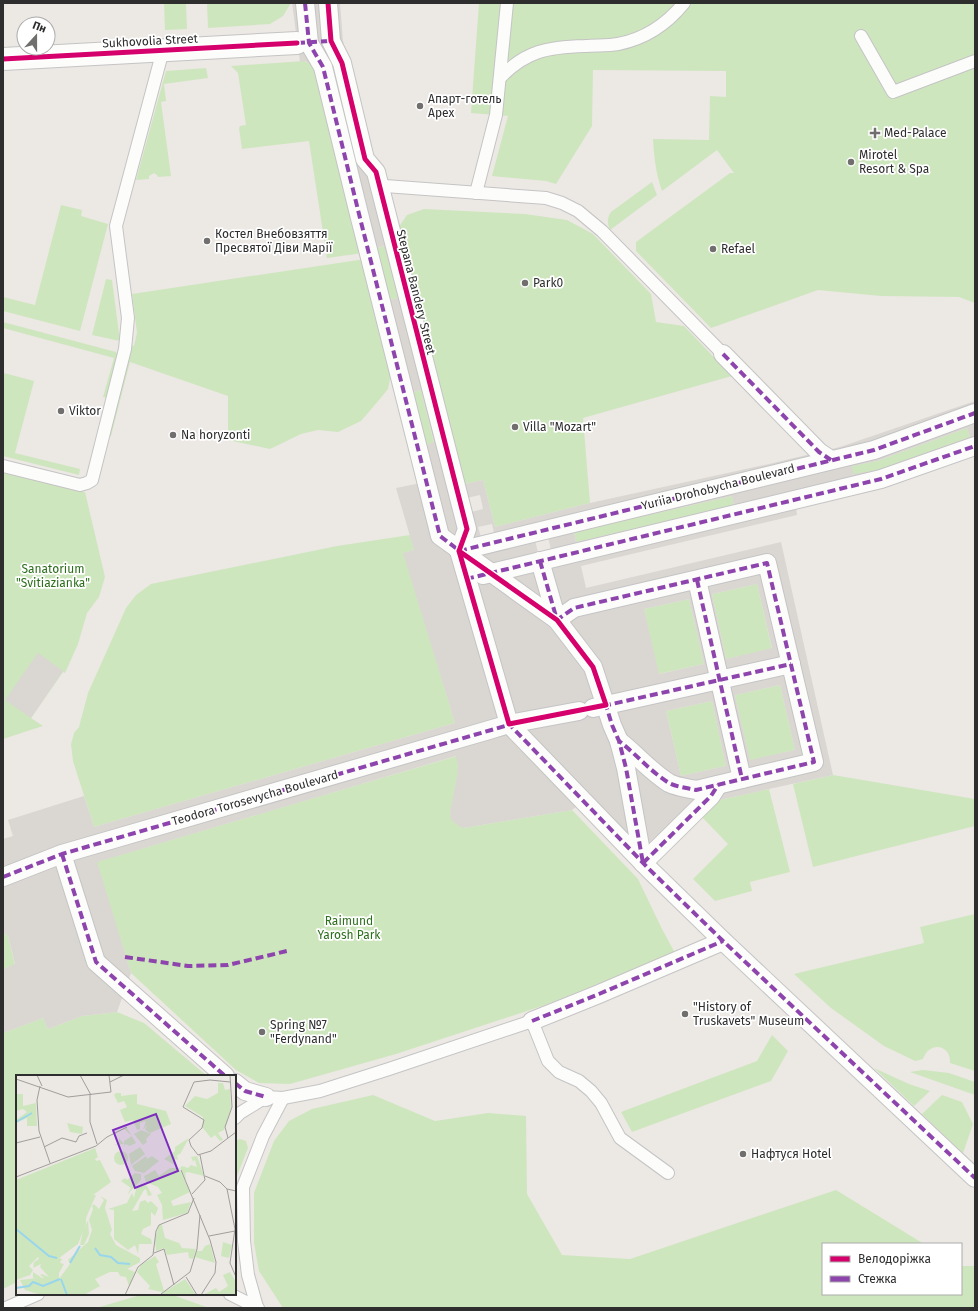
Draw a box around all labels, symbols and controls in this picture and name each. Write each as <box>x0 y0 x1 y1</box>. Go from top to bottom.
north arrow <box>16 16 56 56</box>
text: Пн <box>31 19 48 36</box>
street label: Sukhovolia Street <box>102 31 199 50</box>
place label: Апарт-готель Apex <box>428 92 502 120</box>
marker: Апарт-готель Apex <box>415 101 425 111</box>
place label: Med-Palace <box>884 126 947 140</box>
marker: Med-Palace <box>869 127 881 139</box>
place label: Mirotel Resort & Spa <box>859 148 929 176</box>
marker: Mirotel Resort & Spa <box>846 157 856 167</box>
place label: Костел Внебовзяття Пресвятої Діви Марії <box>215 227 333 255</box>
street label: Stepana Bandery Street <box>394 228 438 357</box>
marker: Костел Внебовзяття Пресвятої Діви Марії <box>202 236 212 246</box>
place label: Refael <box>721 242 755 256</box>
marker: Refael <box>708 244 718 254</box>
place label: Park0 <box>533 276 564 290</box>
marker: Park0 <box>520 278 530 288</box>
place label: Viktor <box>69 404 101 418</box>
marker: Viktor <box>56 406 66 416</box>
place label: Villa "Mozart" <box>523 420 596 434</box>
marker: Villa "Mozart" <box>510 422 520 432</box>
place label: Na horyzonti <box>181 428 250 442</box>
marker: Na horyzonti <box>168 430 178 440</box>
street label: Yuriia Drohobycha Boulevard <box>640 461 796 513</box>
park label: Sanatorium "Svitiazianka" <box>16 562 90 590</box>
street label: Teodora Torosevycha Boulevard <box>170 768 340 828</box>
park label: Raimund Yarosh Park <box>318 914 381 942</box>
place label: "History of Truskavets" Museum <box>693 1000 804 1028</box>
marker: "History of Truskavets" Museum <box>680 1009 690 1019</box>
place label: Spring №7 "Ferdynand" <box>270 1018 337 1046</box>
marker: Spring №7 "Ferdynand" <box>257 1027 267 1037</box>
inset map <box>16 1075 236 1295</box>
place label: Нафтуся Hotel <box>751 1147 832 1161</box>
marker: Нафтуся Hotel <box>738 1149 748 1159</box>
legend <box>822 1243 962 1295</box>
text: Велодоріжка <box>858 1252 931 1266</box>
text: Стежка <box>858 1272 897 1286</box>

